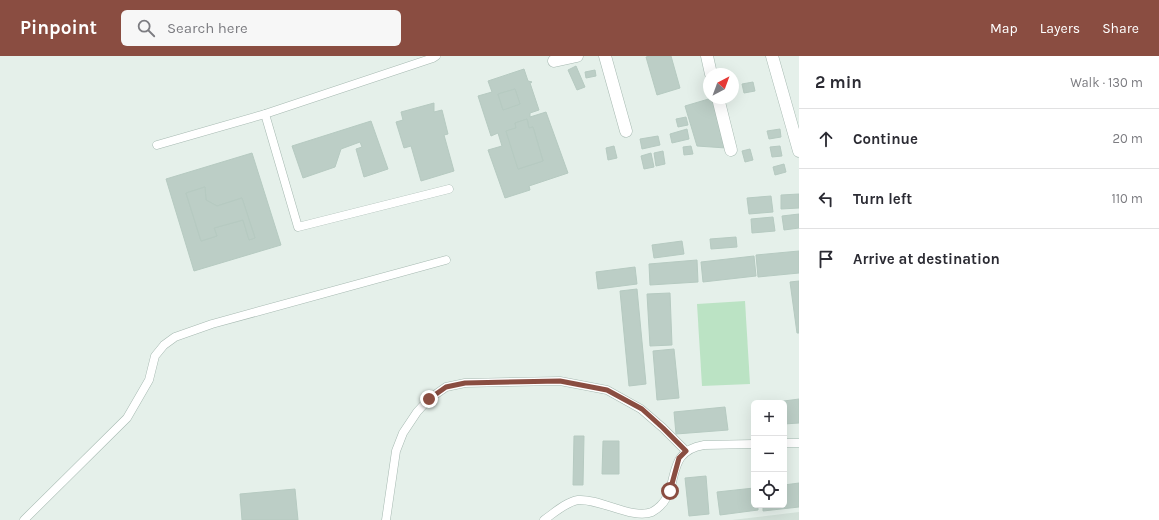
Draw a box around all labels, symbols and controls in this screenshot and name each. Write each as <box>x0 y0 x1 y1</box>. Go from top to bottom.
search box <box>121 10 401 46</box>
text: Pinpoint <box>20 17 97 39</box>
icon: search <box>135 17 157 39</box>
text: Search here <box>167 19 248 37</box>
text: Map <box>990 20 1018 37</box>
text: Layers <box>1040 20 1080 37</box>
text: Share <box>1102 20 1139 37</box>
north arrow <box>703 68 739 104</box>
text: 2 min <box>815 72 862 92</box>
text: Walk · 130 m <box>1070 75 1143 90</box>
icon: ahead <box>815 128 837 150</box>
text: Continue <box>853 130 918 148</box>
text: 20 m <box>1113 131 1143 146</box>
icon: left <box>815 188 837 210</box>
text: Turn left <box>853 190 912 208</box>
text: 110 m <box>1111 191 1143 206</box>
icon: arrive <box>815 248 837 270</box>
text: Arrive at destination <box>853 250 1000 268</box>
route end <box>420 390 438 408</box>
map controls <box>751 400 787 508</box>
button: + <box>751 400 787 436</box>
button: − <box>751 436 787 472</box>
button: locate <box>751 472 787 508</box>
route start <box>661 482 679 500</box>

